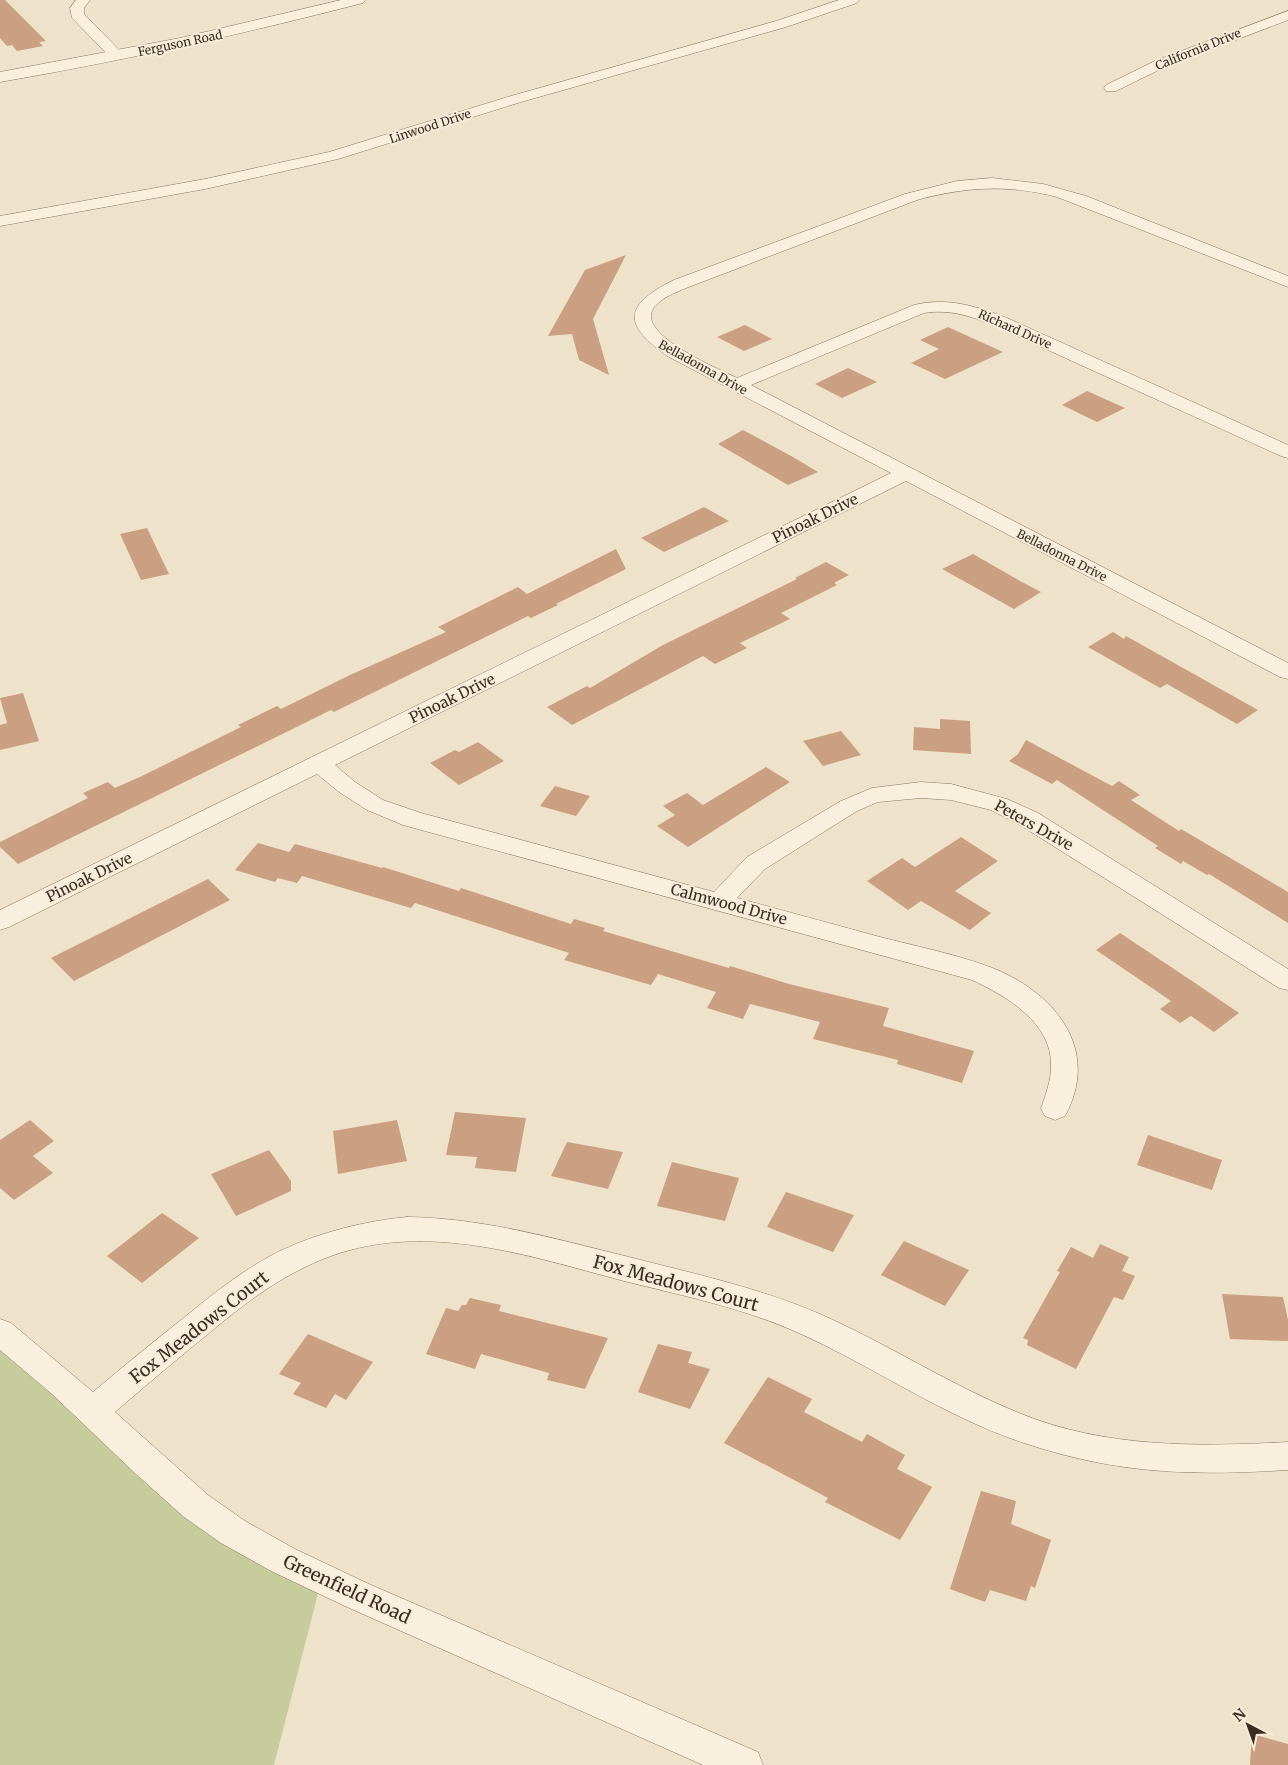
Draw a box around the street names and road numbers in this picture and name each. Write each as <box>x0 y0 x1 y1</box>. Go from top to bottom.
street label: California Drive <box>1153 25 1243 73</box>
street label: Ferguson Road <box>136 27 224 59</box>
street label: Linwood Drive <box>387 106 473 146</box>
street label: Richard Drive <box>976 306 1054 352</box>
street label: Belladonna Drive <box>656 336 750 398</box>
street label: Pinoak Drive <box>769 489 861 547</box>
street label: Belladonna Drive <box>1014 526 1110 584</box>
street label: Pinoak Drive <box>406 669 498 727</box>
street label: Peters Drive <box>991 796 1077 854</box>
street label: Pinoak Drive <box>43 848 135 906</box>
street label: Calmwood Drive <box>669 879 789 929</box>
street label: Fox Meadows Court <box>591 1250 761 1316</box>
street label: Fox Meadows Court <box>125 1265 273 1389</box>
street label: Greenfield Road <box>280 1549 415 1629</box>

